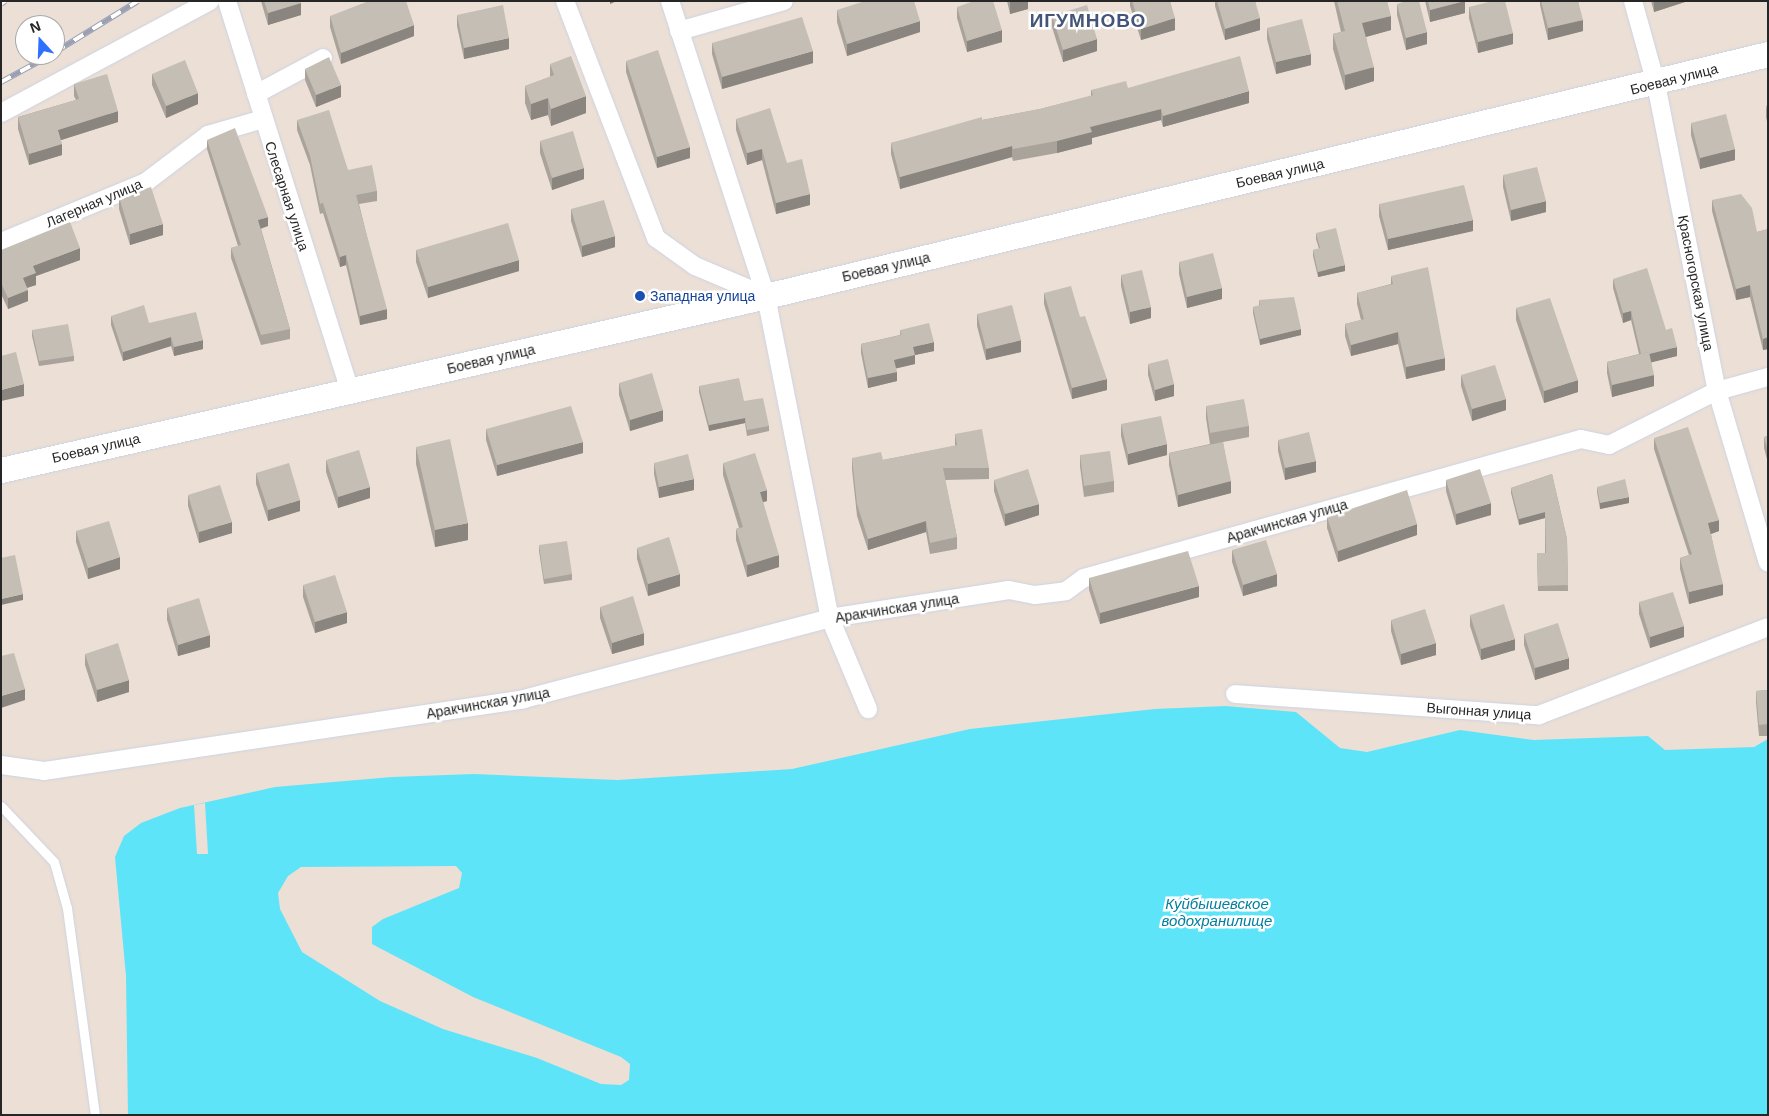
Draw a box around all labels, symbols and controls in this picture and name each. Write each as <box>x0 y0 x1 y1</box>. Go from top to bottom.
district label: ИГУМНОВО <box>1029 10 1147 32</box>
north arrow <box>15 15 65 65</box>
text: N <box>28 18 43 36</box>
street label: Боевая улица <box>1628 60 1720 98</box>
street label: Слесарная улица <box>261 139 313 253</box>
street label: Боевая улица <box>1234 155 1326 191</box>
street label: Лагерная улица <box>43 175 145 231</box>
street label: Красногорская улица <box>1675 214 1717 352</box>
street label: Боевая улица <box>840 249 932 285</box>
place label: Западная улица <box>650 288 755 304</box>
marker: Западная улица <box>634 290 646 302</box>
street label: Боевая улица <box>445 341 537 377</box>
street label: Боевая улица <box>50 430 142 466</box>
street label: Аракчинская улица <box>1225 496 1349 546</box>
street label: Аракчинская улица <box>834 590 960 626</box>
street label: Аракчинская улица <box>425 684 551 722</box>
street label: Выгонная улица <box>1426 699 1532 723</box>
water label: Куйбышевское водохранилище <box>1162 894 1272 929</box>

